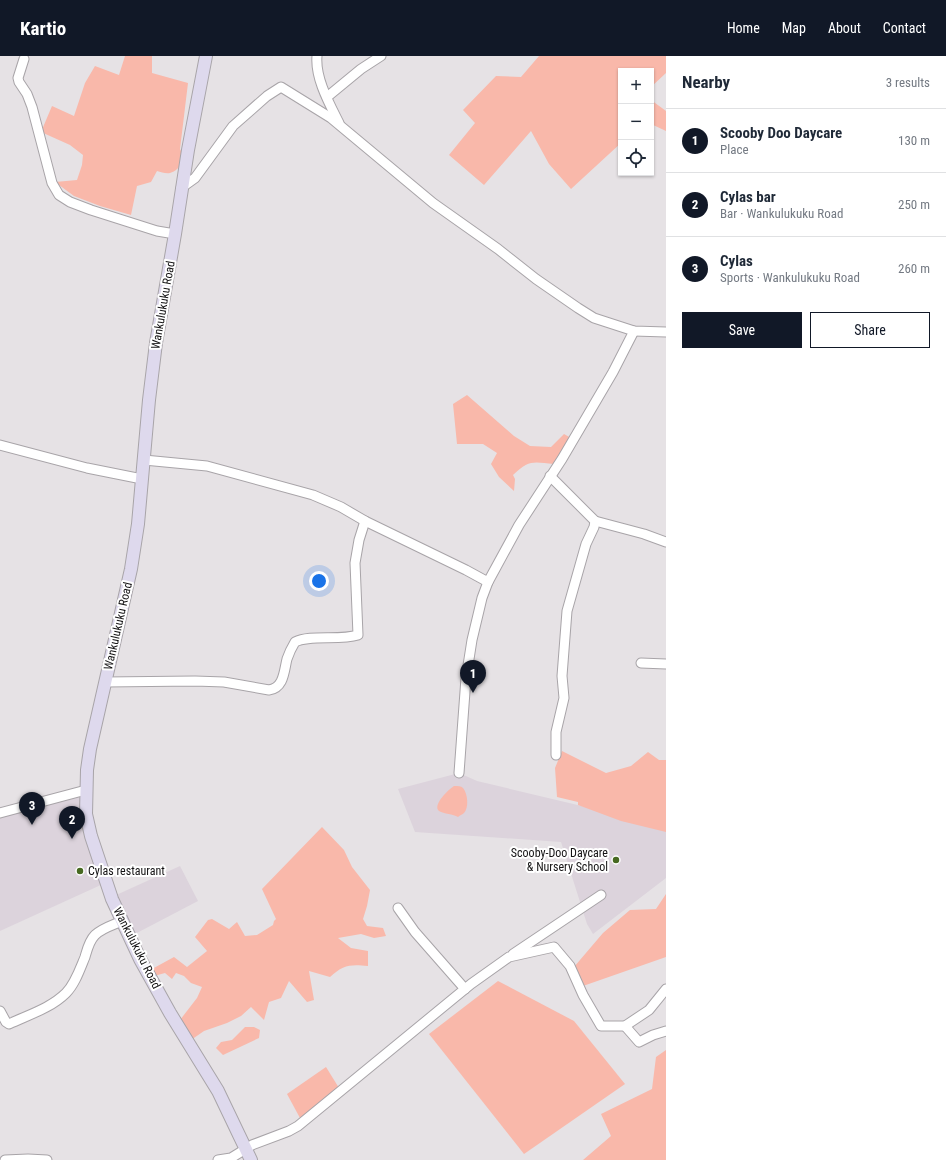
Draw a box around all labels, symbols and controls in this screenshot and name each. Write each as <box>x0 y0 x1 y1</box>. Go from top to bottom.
text: Kartio <box>20 17 66 40</box>
text: Home <box>727 20 760 36</box>
text: Map <box>782 20 806 36</box>
text: About <box>828 20 861 36</box>
text: Contact <box>883 20 926 36</box>
map controls <box>618 68 654 176</box>
button: + <box>618 68 654 104</box>
text: Nearby <box>682 72 730 92</box>
text: 3 results <box>886 75 930 90</box>
button: − <box>618 104 654 140</box>
text: Scooby Doo Daycare <box>720 124 842 142</box>
text: 1 <box>692 133 698 148</box>
text: 130 m <box>898 133 930 148</box>
button: locate <box>618 140 654 176</box>
text: Place <box>720 142 749 157</box>
text: Cylas bar <box>720 188 776 206</box>
text: 2 <box>692 197 698 212</box>
text: 250 m <box>898 197 930 212</box>
text: Bar · Wankulukuku Road <box>720 206 843 221</box>
text: Cylas <box>720 252 753 270</box>
street label: Wankulukuku Road <box>148 260 178 350</box>
text: 3 <box>692 261 698 276</box>
text: 260 m <box>898 261 930 276</box>
text: Sports · Wankulukuku Road <box>720 270 860 285</box>
button: Save <box>682 312 802 348</box>
button: Share <box>810 312 930 348</box>
your location <box>309 571 329 591</box>
street label: Wankulukuku Road <box>101 581 135 671</box>
pin: 1 <box>460 660 486 693</box>
pin: 3 <box>19 792 45 825</box>
pin: 2 <box>59 806 85 839</box>
place label: Scooby-Doo Daycare & Nursery School <box>511 846 608 874</box>
marker: Scooby-Doo Daycare & Nursery School <box>611 855 621 865</box>
place label: Cylas restaurant <box>88 864 165 878</box>
marker: Cylas restaurant <box>75 866 85 876</box>
street label: Wankulukuku Road <box>110 905 164 991</box>

